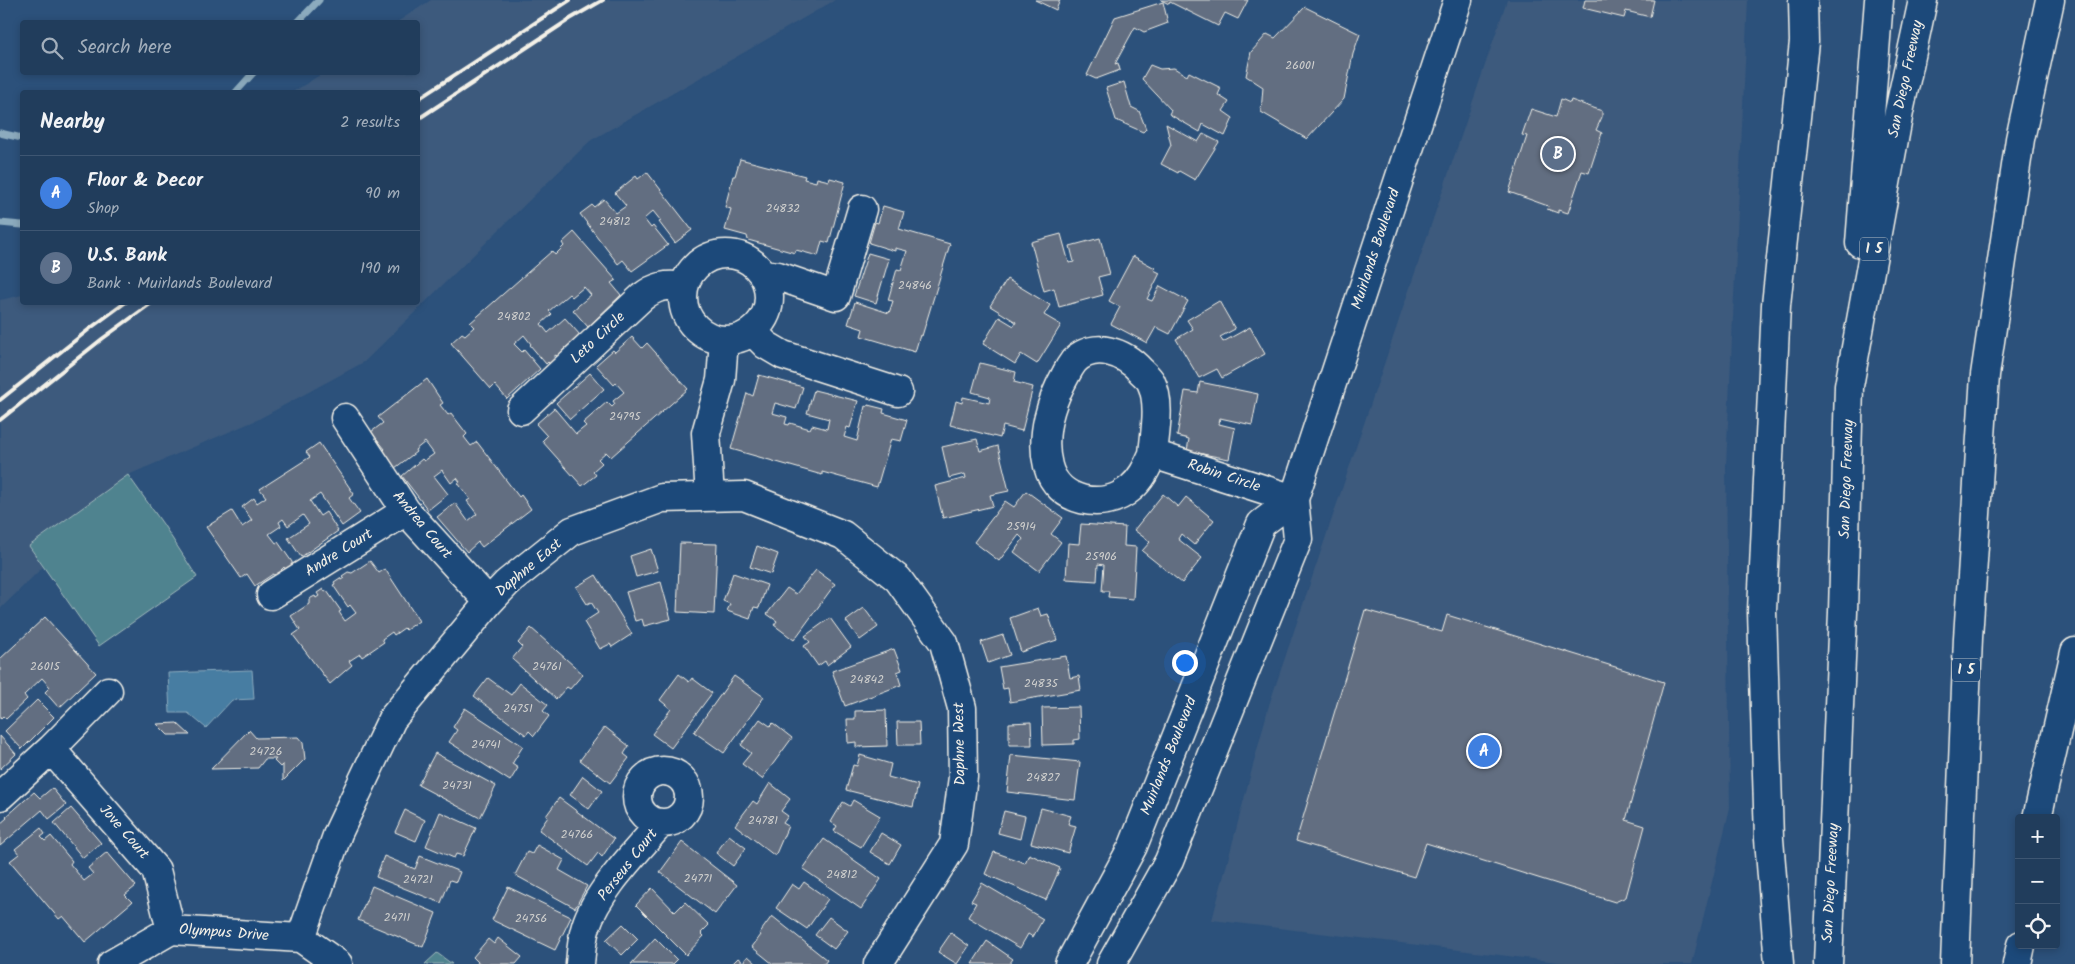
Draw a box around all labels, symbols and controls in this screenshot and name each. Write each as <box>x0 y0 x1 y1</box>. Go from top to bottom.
street label: San Diego Freeway <box>1882 17 1930 140</box>
search box <box>20 20 420 75</box>
text: Search here <box>78 33 172 63</box>
icon: search <box>38 34 66 62</box>
house number: 26001 <box>1285 56 1315 75</box>
text: Nearby <box>40 106 105 139</box>
text: 2 results <box>340 110 400 135</box>
pin: B <box>1542 135 1574 173</box>
text: Floor & Decor <box>87 166 203 196</box>
text: A <box>51 181 61 206</box>
text: 90 m <box>365 181 400 206</box>
street label: Muirlands Boulevard <box>1345 185 1407 313</box>
text: Shop <box>87 196 119 221</box>
house number: 24832 <box>766 199 800 218</box>
house number: 24812 <box>599 212 631 231</box>
road number: I 5 <box>1860 238 1888 260</box>
text: U.S. Bank <box>87 241 167 271</box>
text: B <box>51 256 61 281</box>
text: 190 m <box>360 256 400 281</box>
text: Bank · Muirlands Boulevard <box>87 271 272 296</box>
house number: 24846 <box>898 276 932 295</box>
street label: Leto Circle <box>565 306 631 370</box>
house number: 24802 <box>497 307 531 326</box>
house number: 24795 <box>609 407 642 426</box>
street label: San Diego Freeway <box>1833 418 1861 539</box>
street label: Robin Circle <box>1184 453 1264 499</box>
street label: Andrea Court <box>386 485 458 565</box>
house number: 25914 <box>1006 517 1036 536</box>
street label: Andre Court <box>300 523 378 583</box>
street label: Daphne East <box>490 533 568 603</box>
house number: 25906 <box>1085 547 1117 566</box>
your location <box>1172 650 1198 676</box>
house number: 26015 <box>30 657 61 676</box>
house number: 24761 <box>532 657 562 676</box>
road number: I 5 <box>1952 658 1980 682</box>
house number: 24842 <box>850 670 884 689</box>
house number: 24835 <box>1024 674 1060 693</box>
street label: Muirlands Boulevard <box>1134 693 1204 819</box>
house number: 24751 <box>503 699 533 718</box>
street label: Daphne West <box>947 702 973 786</box>
pin: A <box>1468 732 1500 770</box>
house number: 24741 <box>471 735 501 754</box>
house number: 24726 <box>250 742 282 761</box>
house number: 24827 <box>1026 768 1060 787</box>
house number: 24731 <box>442 776 472 795</box>
street label: Jove Court <box>93 799 155 865</box>
house number: 24781 <box>748 811 778 830</box>
map controls <box>2015 814 2060 949</box>
button: + <box>2015 814 2060 859</box>
street label: San Diego Freeway <box>1816 822 1846 943</box>
street label: Perseus Court <box>592 823 664 906</box>
house number: 24766 <box>561 825 593 844</box>
button: − <box>2015 859 2060 904</box>
house number: 24812 <box>826 865 858 884</box>
house number: 24771 <box>684 869 712 888</box>
house number: 24721 <box>403 870 433 889</box>
button: locate <box>2015 904 2060 949</box>
house number: 24711 <box>384 908 411 927</box>
house number: 24756 <box>515 909 547 928</box>
street label: Olympus Drive <box>178 918 270 948</box>

